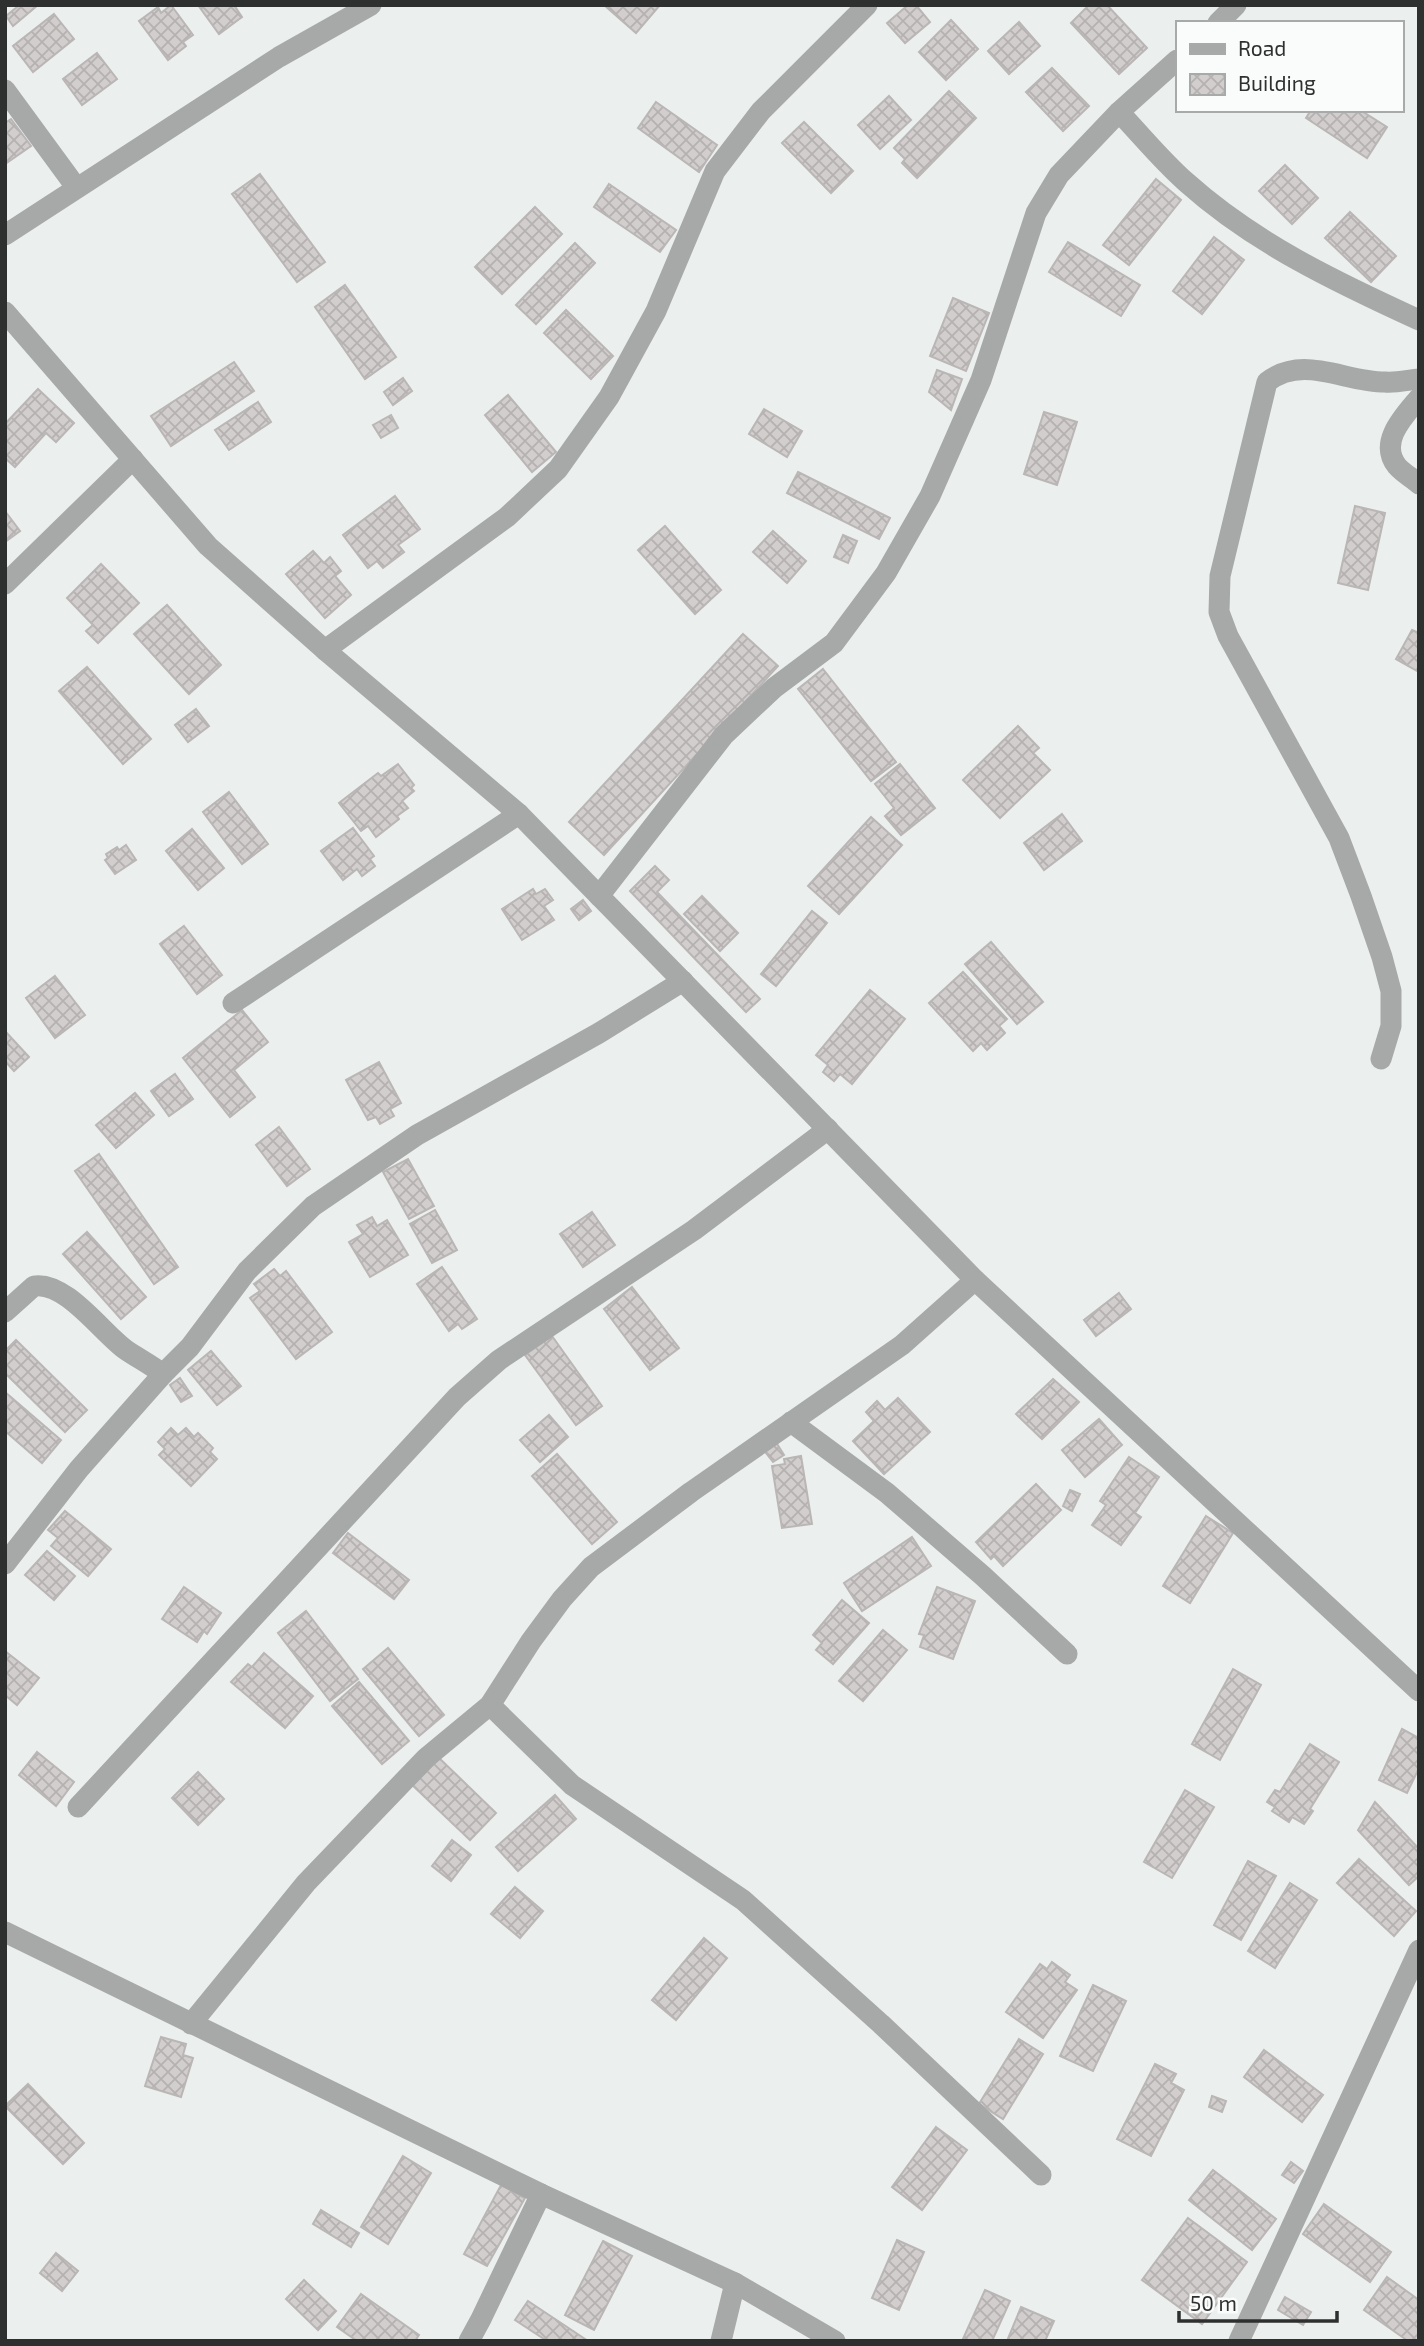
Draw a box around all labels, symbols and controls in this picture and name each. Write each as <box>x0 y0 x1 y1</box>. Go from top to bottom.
legend <box>1176 21 1403 112</box>
text: Road <box>1238 35 1286 60</box>
text: Building <box>1238 70 1316 95</box>
scale bar <box>1179 2280 1336 2324</box>
text: 50 m <box>1190 2290 1237 2315</box>

